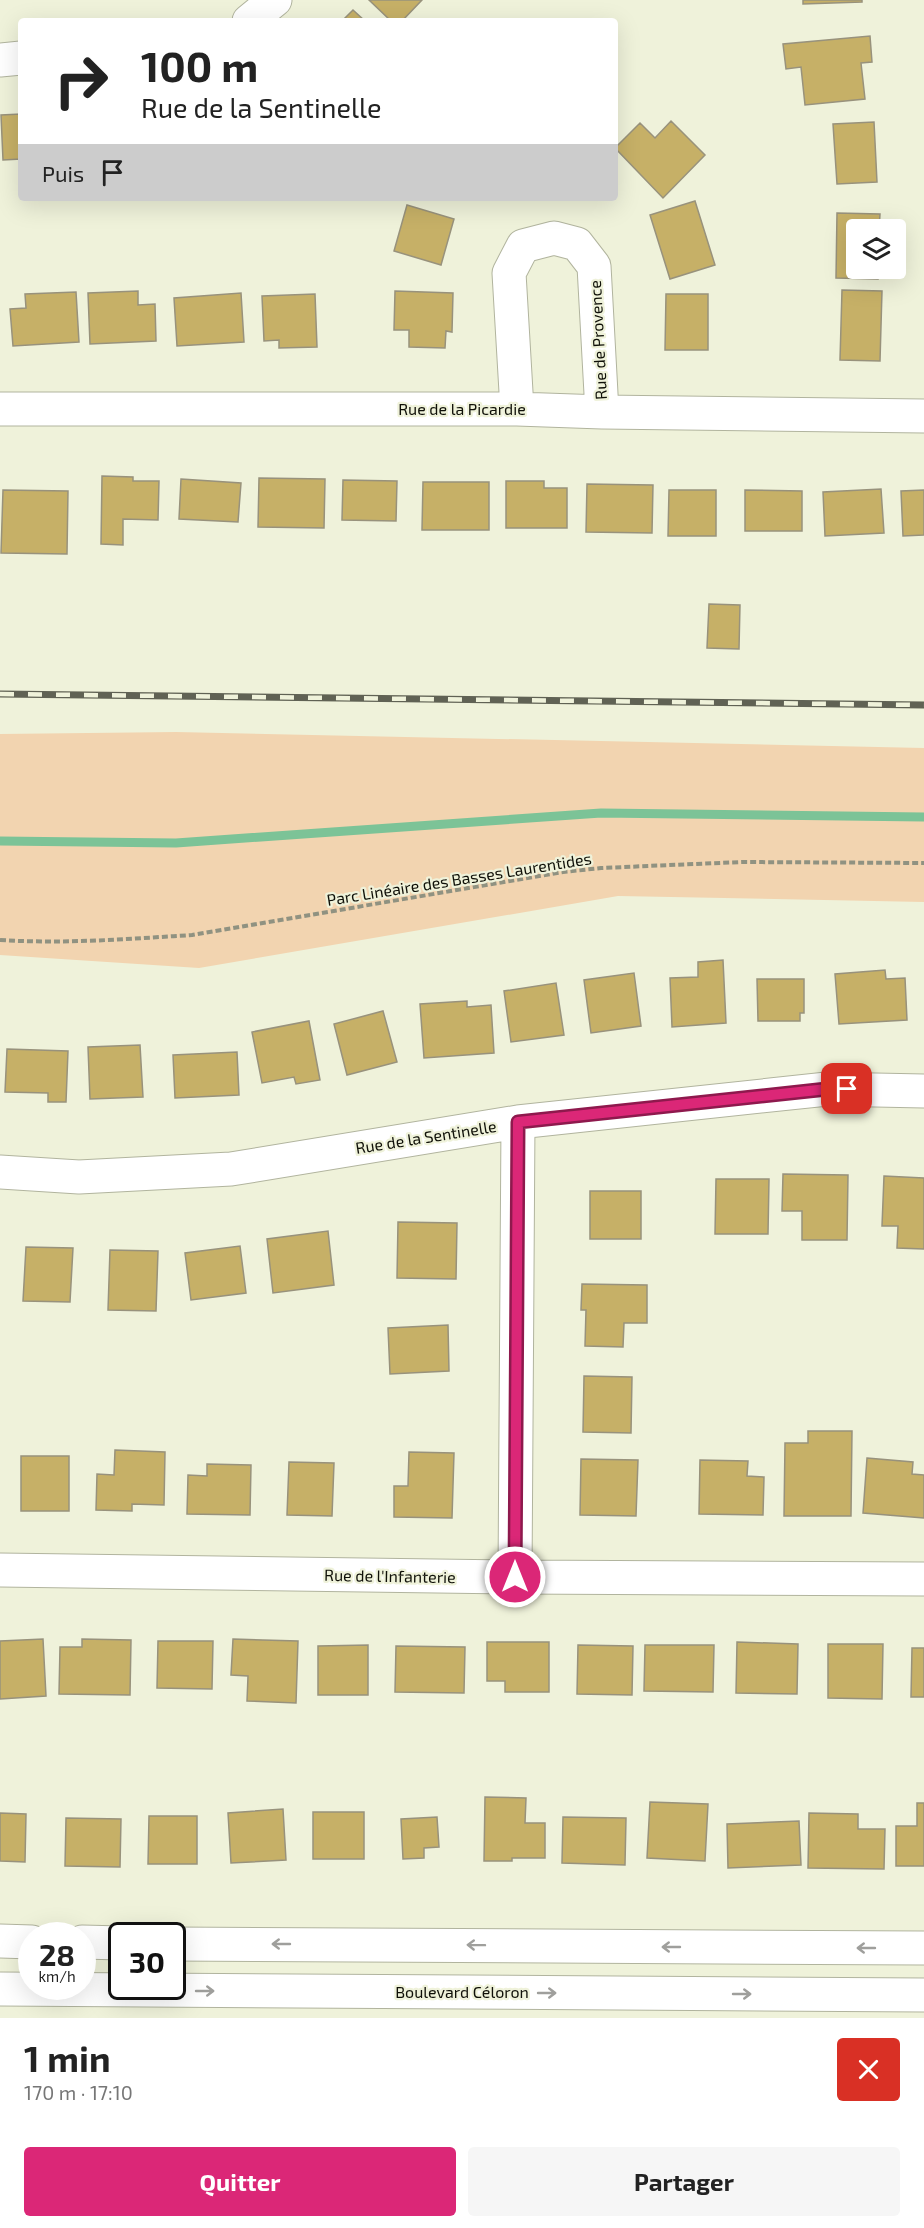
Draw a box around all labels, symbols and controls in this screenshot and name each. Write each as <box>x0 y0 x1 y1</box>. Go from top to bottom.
text: 100 m <box>141 40 258 90</box>
icon: right <box>42 42 120 120</box>
text: Rue de la Sentinelle <box>141 91 382 123</box>
icon: arrive <box>96 156 129 189</box>
text: Puis <box>42 160 84 186</box>
map controls <box>846 219 906 279</box>
button: layers <box>846 219 906 279</box>
street label: Rue de Provence <box>585 280 610 400</box>
street label: Rue de la Picardie <box>398 399 526 418</box>
street label: Parc Linéaire des Basses Laurentides <box>325 848 593 909</box>
pin <box>821 1063 872 1114</box>
icon: arrive <box>830 1072 863 1105</box>
street label: Rue de la Sentinelle <box>354 1116 498 1157</box>
position arrow <box>483 1545 547 1609</box>
street label: Rue de l'Infanterie <box>324 1565 456 1586</box>
speed limit sign: 30 <box>108 1922 186 2000</box>
text: 28 <box>39 1936 75 1972</box>
one-way arrow <box>271 1938 291 1950</box>
one-way arrow <box>466 1939 486 1951</box>
one-way arrow <box>661 1941 681 1953</box>
one-way arrow <box>856 1942 876 1954</box>
text: km/h <box>38 1967 76 1985</box>
street label: Boulevard Céloron <box>395 1982 529 2001</box>
one-way arrow <box>195 1985 215 1996</box>
one-way arrow <box>537 1987 557 1999</box>
one-way arrow <box>732 1988 752 2000</box>
text: 1 min <box>24 2036 111 2079</box>
button: close <box>837 2038 900 2101</box>
text: 170 m · 17:10 <box>24 2080 133 2104</box>
button: Quitter <box>24 2147 456 2216</box>
button: Partager <box>468 2147 900 2216</box>

